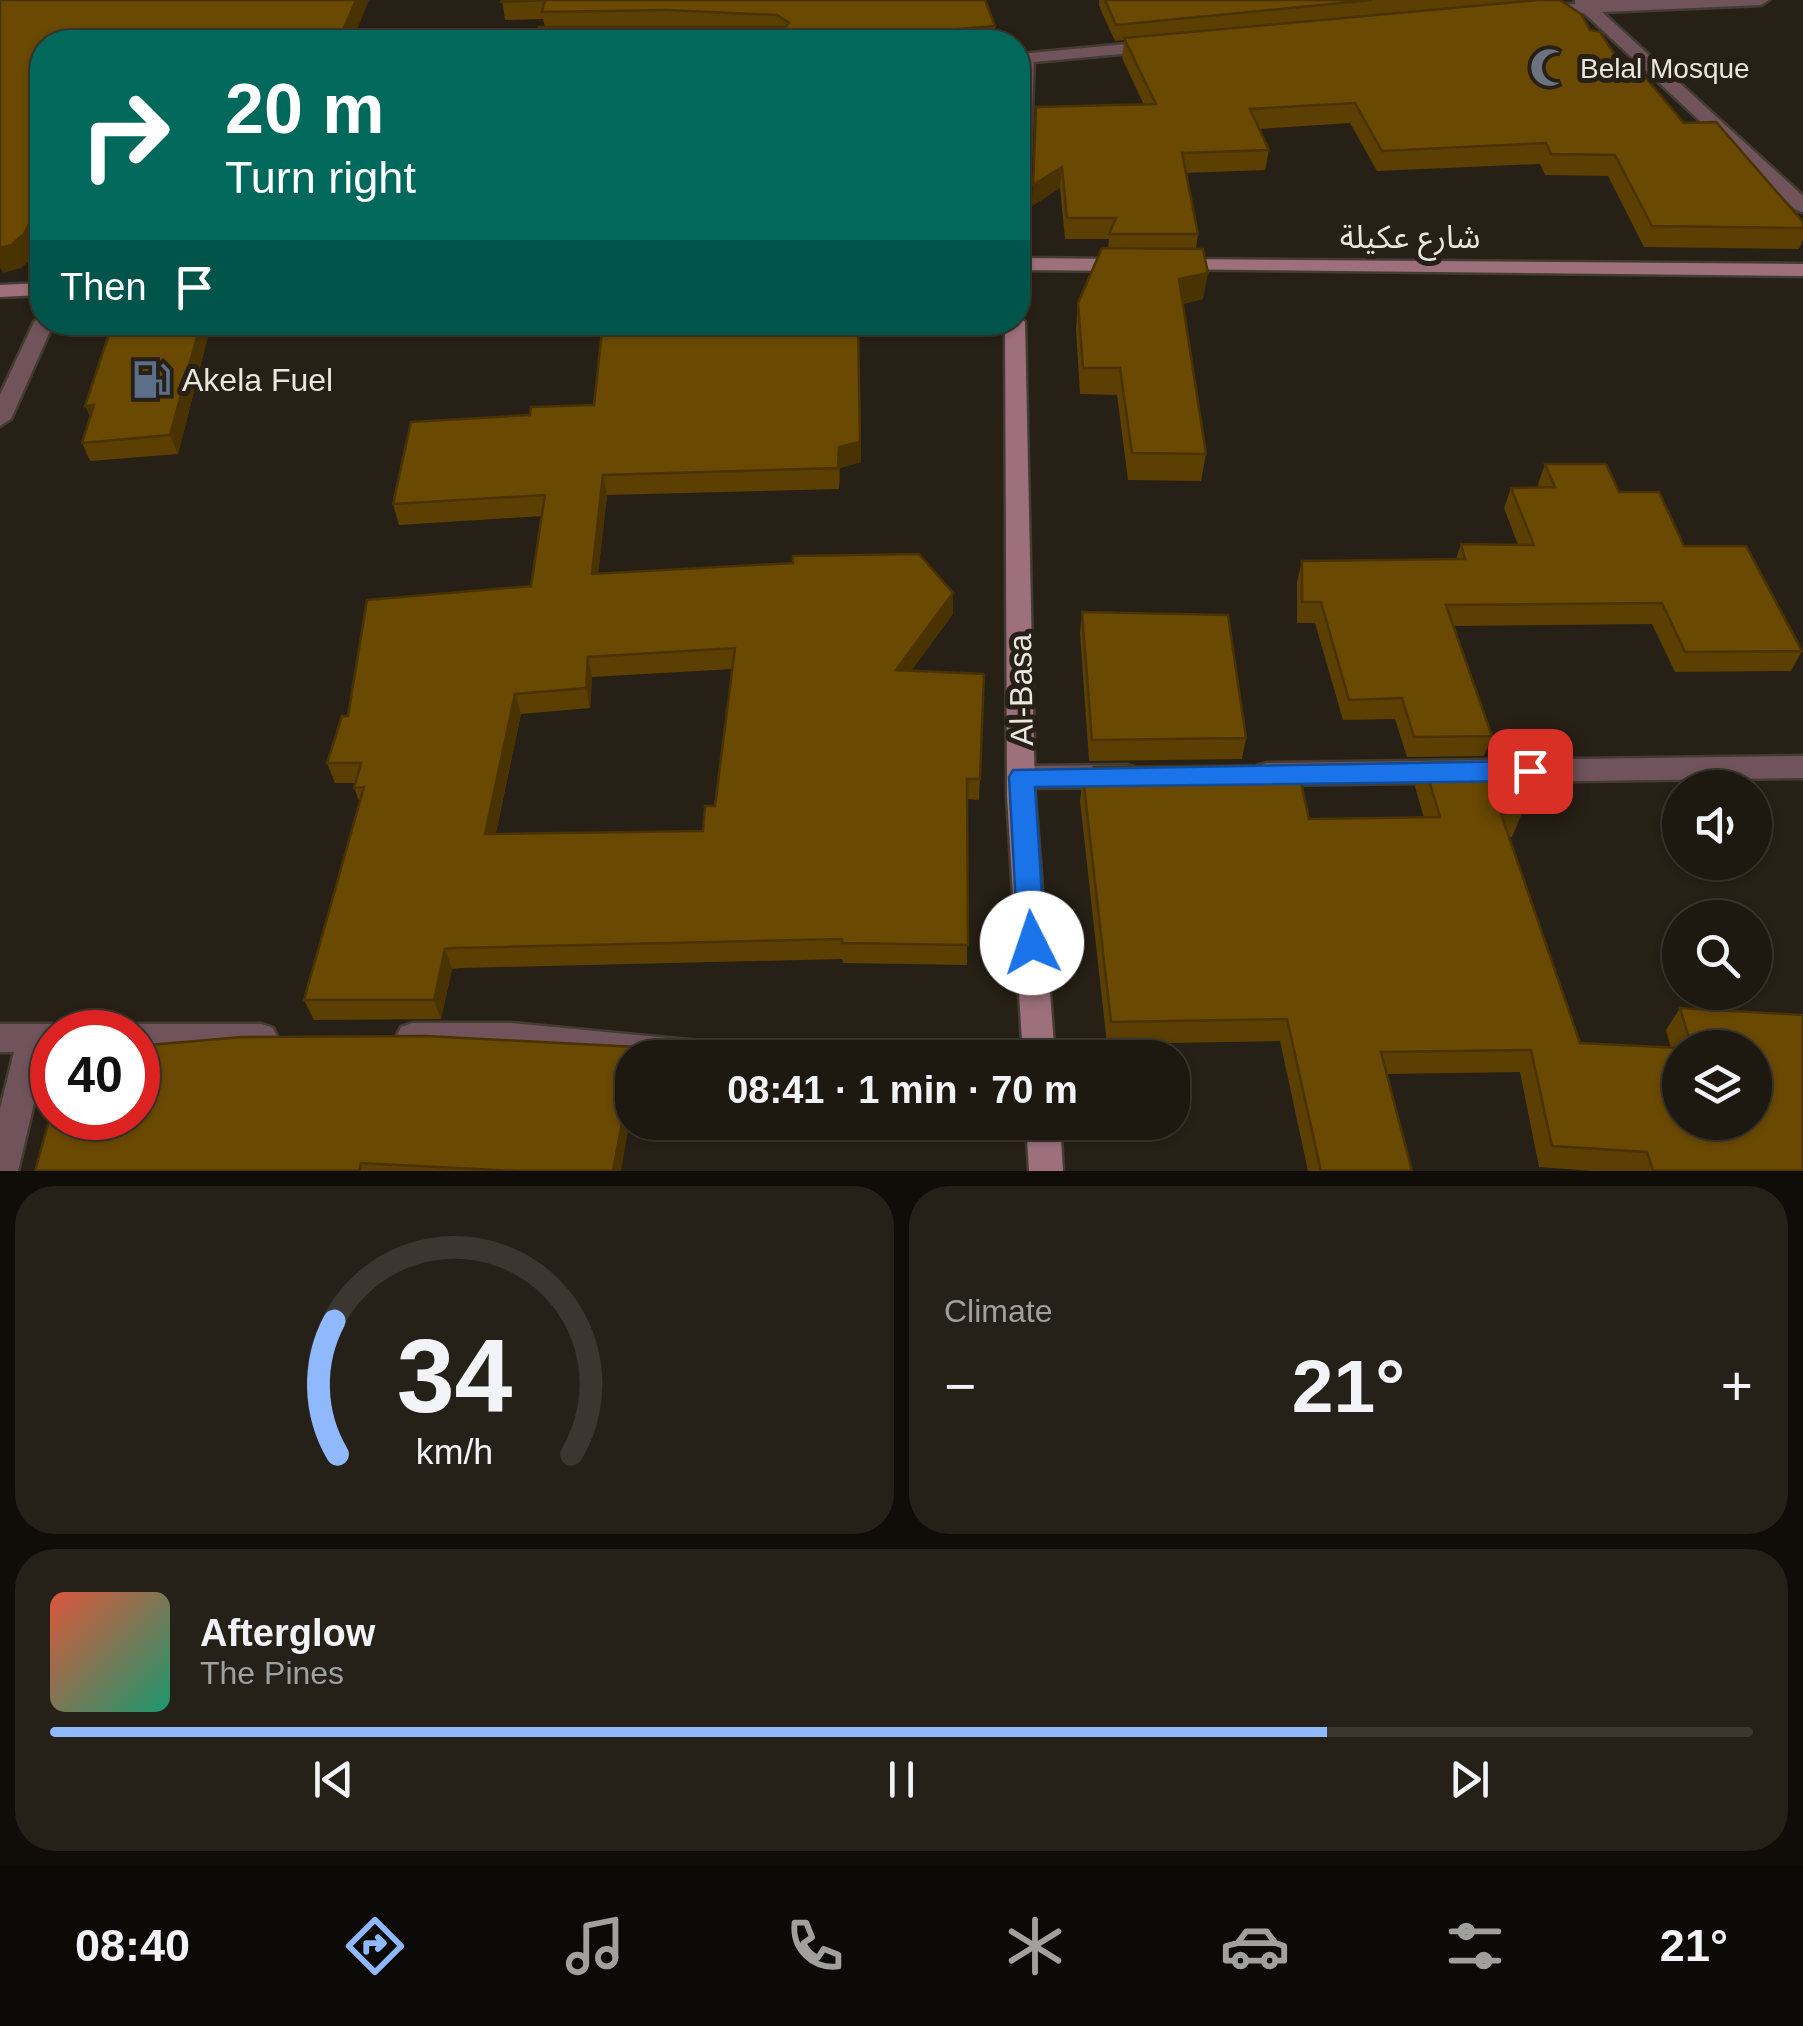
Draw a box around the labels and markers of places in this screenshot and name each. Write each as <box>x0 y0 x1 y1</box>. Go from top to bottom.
mosque icon: Belal Mosque <box>1529 47 1571 89</box>
place label: Belal Mosque <box>1580 53 1750 84</box>
fuel station icon: Akela Fuel <box>131 359 173 401</box>
place label: Akela Fuel <box>182 362 333 398</box>
pin <box>1488 729 1573 814</box>

